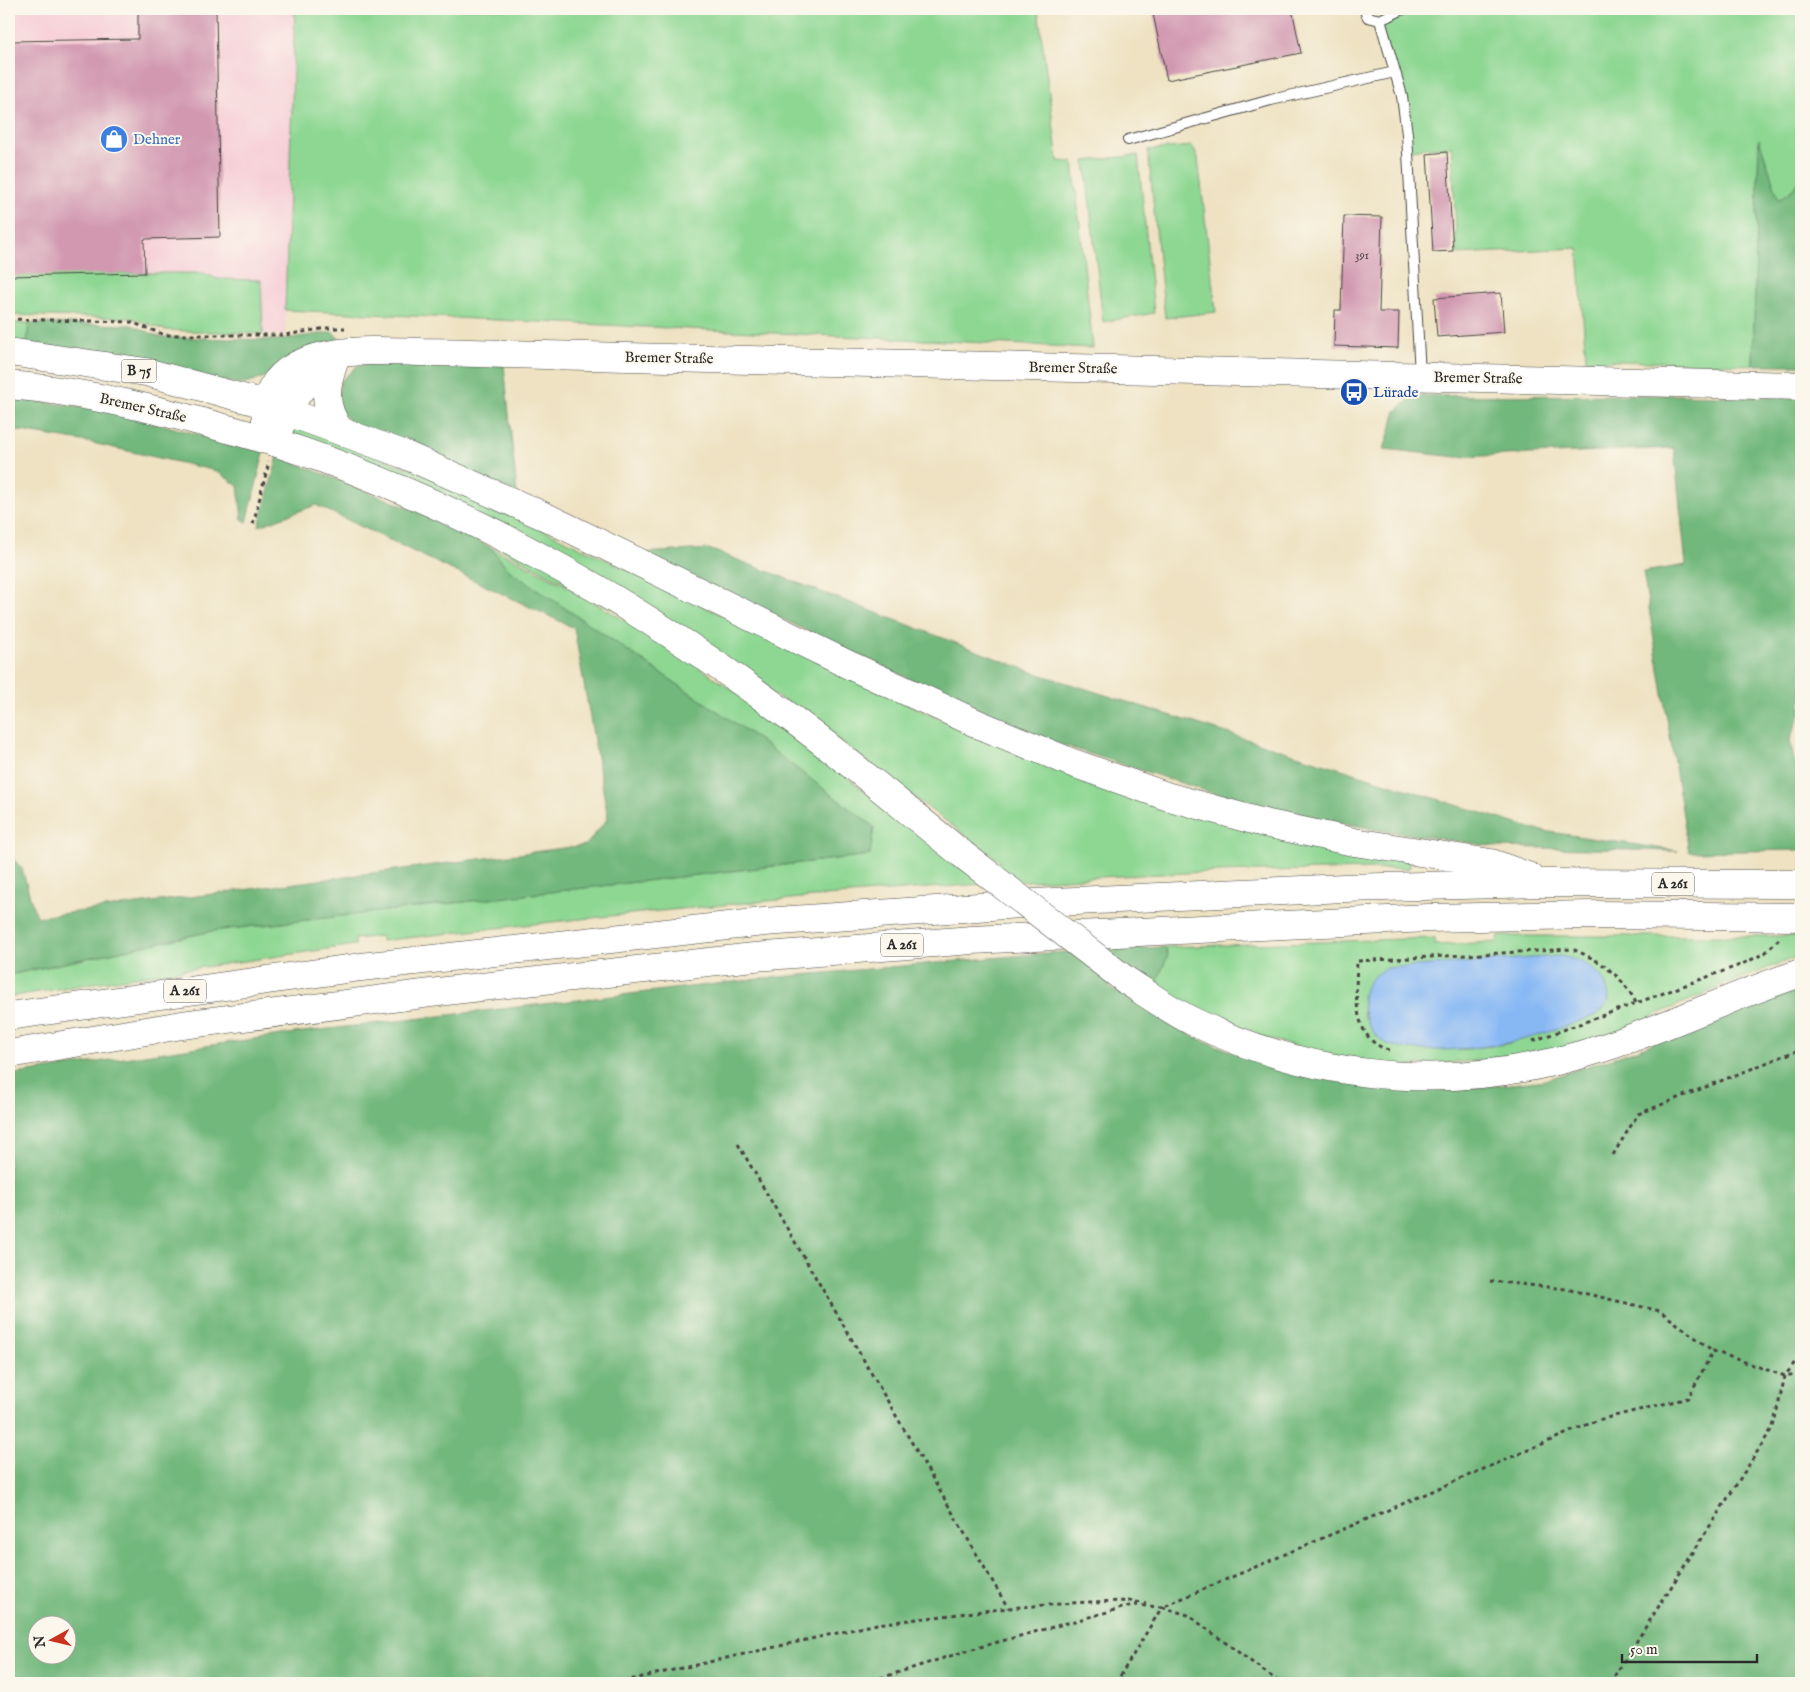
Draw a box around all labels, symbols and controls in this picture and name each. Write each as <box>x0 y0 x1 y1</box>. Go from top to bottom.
shop icon: Dehner <box>99 124 129 154</box>
place label: Dehner <box>133 130 181 149</box>
house number: 391 <box>1355 248 1369 263</box>
street label: Bremer Straße <box>624 348 714 368</box>
street label: Bremer Straße <box>1028 358 1118 378</box>
road number: B 75 <box>122 360 156 382</box>
street label: Bremer Straße <box>1433 368 1523 388</box>
bus stop icon: Lürade <box>1339 377 1369 407</box>
place label: Lürade <box>1373 383 1418 402</box>
street label: Bremer Straße <box>98 389 189 427</box>
road number: A 261 <box>1652 872 1694 896</box>
road number: A 261 <box>881 934 923 956</box>
road number: A 261 <box>164 979 206 1002</box>
north arrow <box>28 1614 78 1664</box>
scale bar <box>1622 1632 1758 1664</box>
text: N <box>30 1634 50 1650</box>
text: 50 m <box>1630 1640 1658 1659</box>

